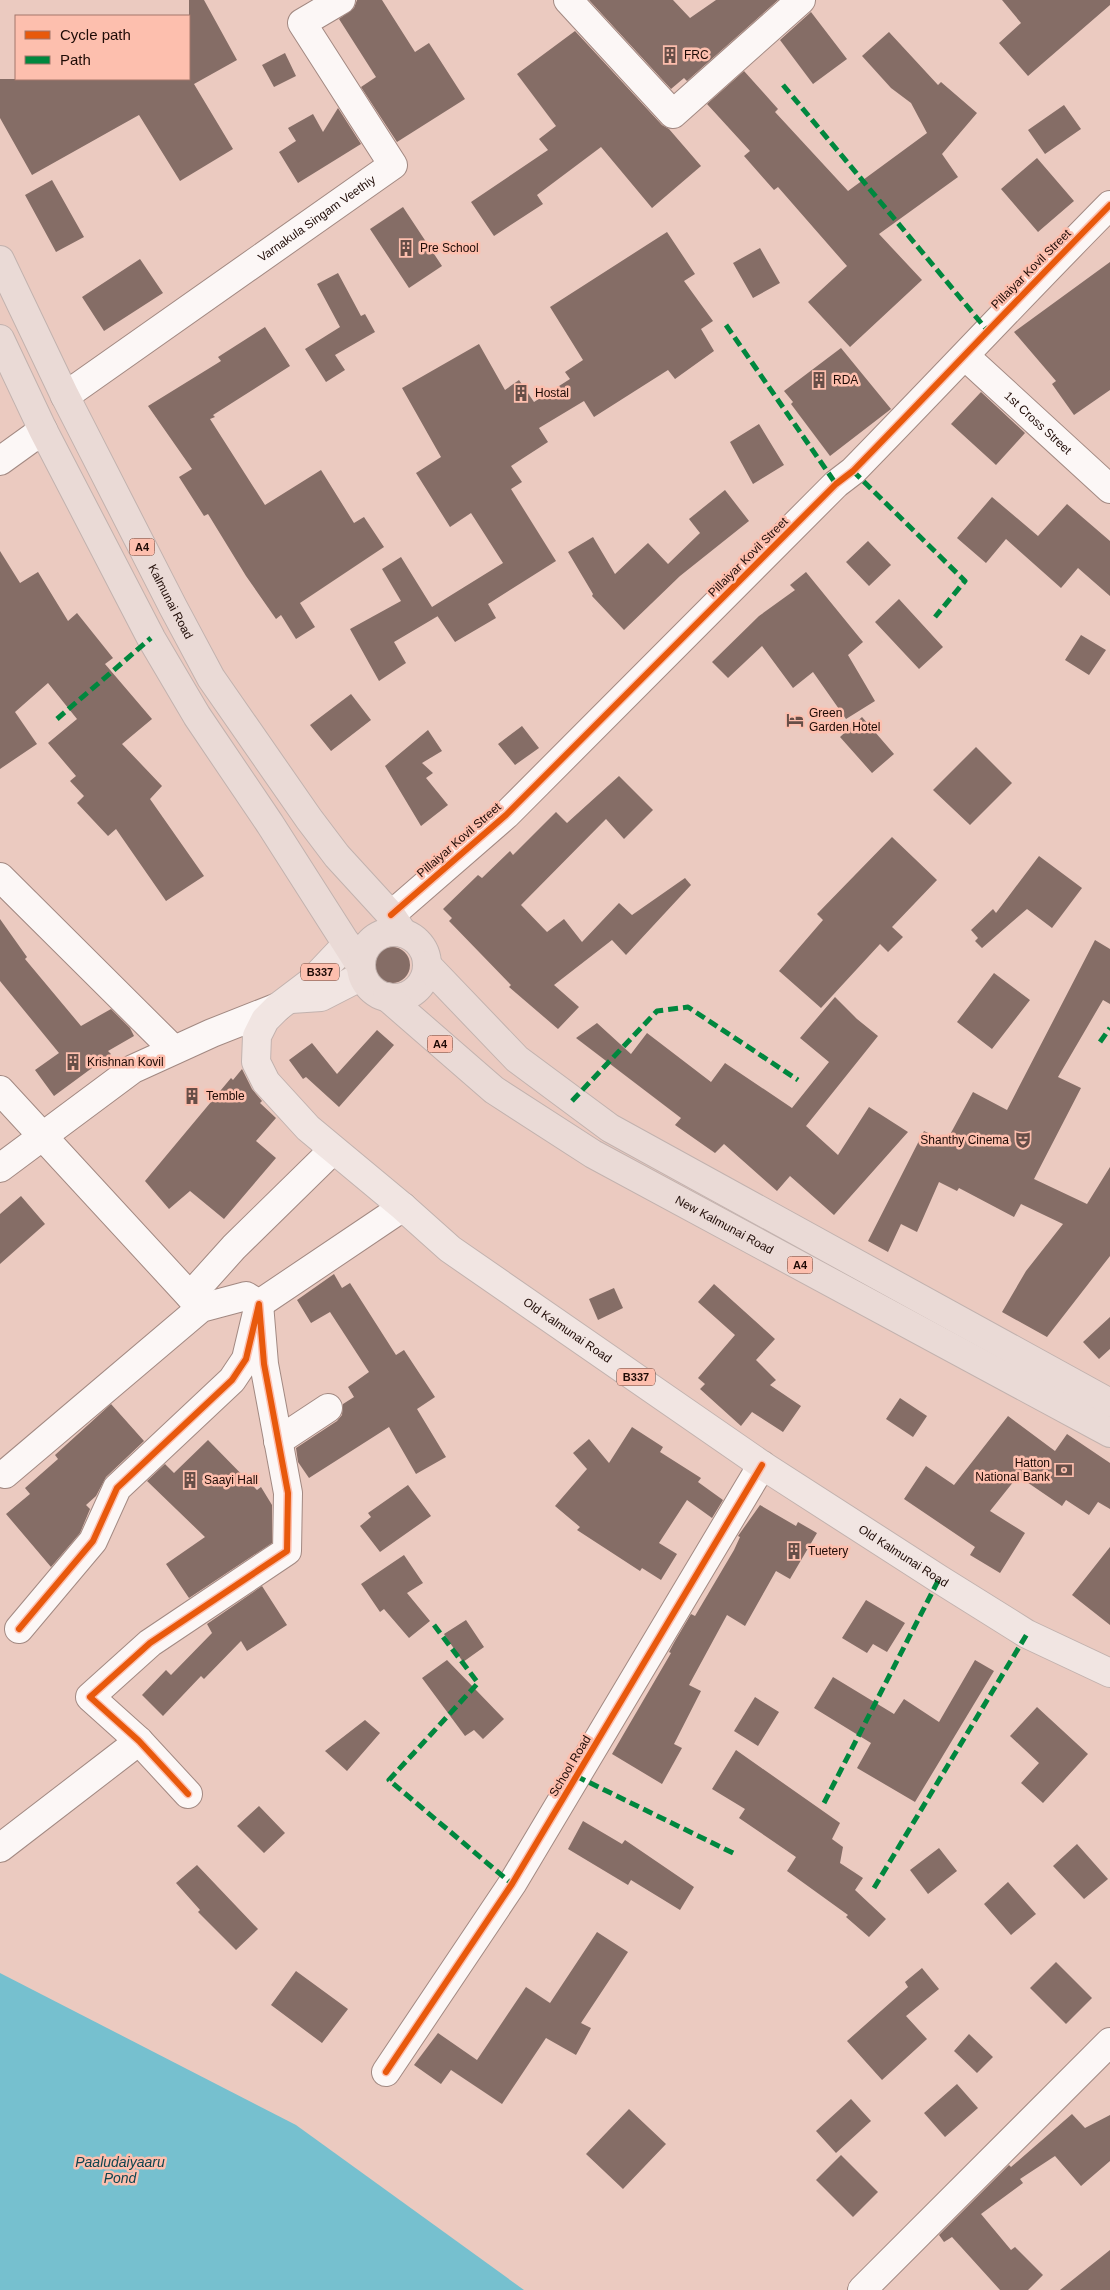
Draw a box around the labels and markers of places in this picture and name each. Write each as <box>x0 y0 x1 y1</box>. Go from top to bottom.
building icon: FRC <box>660 45 680 65</box>
place label: FRC <box>684 48 709 62</box>
building icon: Pre School <box>396 238 416 258</box>
place label: Pre School <box>420 241 479 255</box>
building icon: RDA <box>809 370 829 390</box>
place label: RDA <box>833 373 858 387</box>
building icon: Hostal <box>511 383 531 403</box>
place label: Hostal <box>535 386 569 400</box>
place label: Green Garden Hotel <box>809 706 880 734</box>
hotel icon: Green Garden Hotel <box>785 710 805 730</box>
building icon: Krishnan Kovil <box>63 1052 83 1072</box>
place label: Krishnan Kovil <box>87 1055 164 1069</box>
building icon: Temble <box>182 1086 202 1106</box>
place label: Temble <box>206 1089 245 1103</box>
theatre icon: Shanthy Cinema <box>1013 1130 1033 1150</box>
place label: Shanthy Cinema <box>920 1133 1009 1147</box>
place label: Hatton National Bank <box>975 1456 1051 1484</box>
bank icon: Hatton National Bank <box>1054 1460 1074 1480</box>
building icon: Saayi Hall <box>180 1470 200 1490</box>
place label: Saayi Hall <box>204 1473 258 1487</box>
building icon: Tuetery <box>784 1541 804 1561</box>
place label: Tuetery <box>808 1544 848 1558</box>

